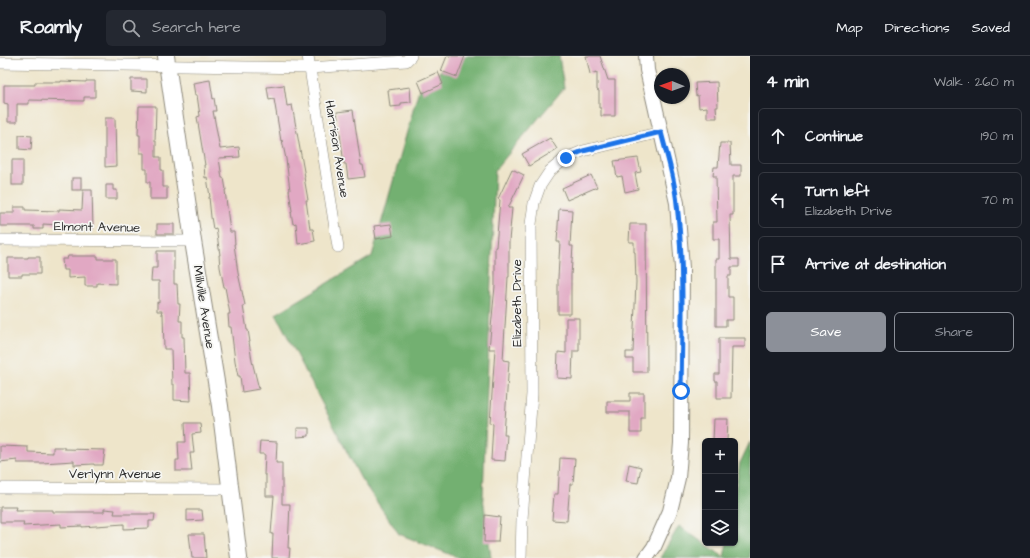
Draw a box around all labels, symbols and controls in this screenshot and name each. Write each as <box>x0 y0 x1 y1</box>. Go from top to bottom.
search box <box>106 10 386 46</box>
text: Roamly <box>20 14 82 41</box>
icon: search <box>120 17 142 39</box>
text: Search here <box>152 17 241 38</box>
text: Map <box>836 18 863 38</box>
text: Directions <box>885 18 950 38</box>
text: Saved <box>972 18 1010 38</box>
north arrow <box>654 68 690 104</box>
text: 4 min <box>766 70 809 94</box>
text: Walk · 260 m <box>934 73 1014 91</box>
street label: Harrison Avenue <box>320 99 354 199</box>
icon: ahead <box>767 125 789 147</box>
text: Continue <box>805 126 863 147</box>
text: 190 m <box>980 127 1013 145</box>
route end <box>557 149 575 167</box>
text: Turn left <box>805 181 869 202</box>
icon: left <box>767 189 789 211</box>
text: 70 m <box>981 191 1013 209</box>
text: Elizabeth Drive <box>805 202 892 220</box>
street label: Elmont Avenue <box>54 217 140 237</box>
icon: arrive <box>767 253 789 275</box>
text: Arrive at destination <box>805 254 946 275</box>
street label: Elizabeth Drive <box>508 259 526 347</box>
street label: Millville Avenue <box>189 264 219 350</box>
button: Save <box>766 312 886 352</box>
button: Share <box>894 312 1014 352</box>
route start <box>672 382 690 400</box>
map controls <box>702 438 738 546</box>
button: + <box>702 438 738 474</box>
street label: Verlynn Avenue <box>69 465 161 484</box>
button: − <box>702 474 738 510</box>
button: layers <box>702 510 738 546</box>

